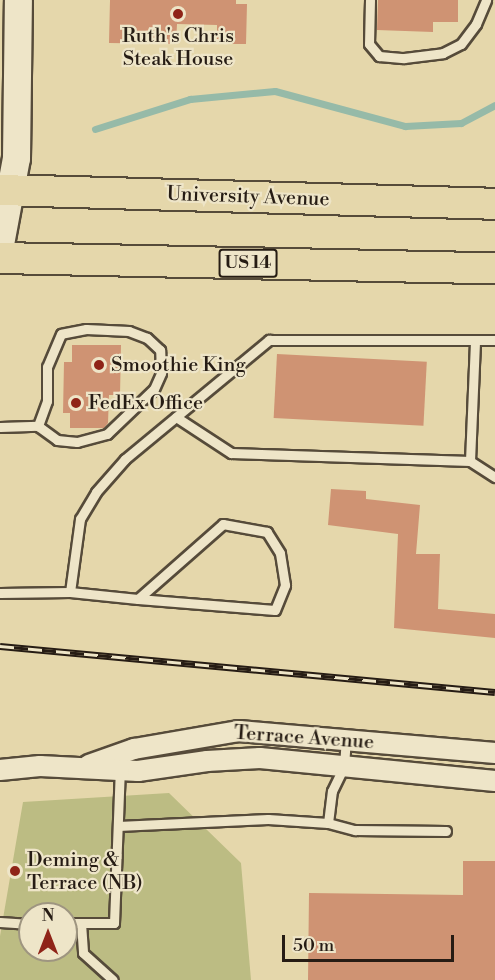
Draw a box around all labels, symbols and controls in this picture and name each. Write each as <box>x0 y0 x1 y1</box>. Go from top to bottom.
marker: Ruth's Chris Steak House <box>171 7 185 21</box>
place label: Ruth's Chris Steak House <box>122 24 234 71</box>
street label: University Avenue <box>166 182 330 212</box>
road number: US 14 <box>218 248 278 278</box>
place label: Smoothie King <box>111 353 246 377</box>
marker: Smoothie King <box>92 358 106 372</box>
place label: FedEx Office <box>88 391 203 415</box>
marker: FedEx Office <box>69 396 83 410</box>
street label: Terrace Avenue <box>233 721 375 755</box>
place label: Deming & Terrace (NB) <box>27 848 143 895</box>
marker: Deming & Terrace (NB) <box>8 864 22 878</box>
north arrow <box>18 902 78 962</box>
text: N <box>42 906 54 926</box>
scale bar <box>285 923 458 961</box>
text: 50 m <box>293 934 334 957</box>

